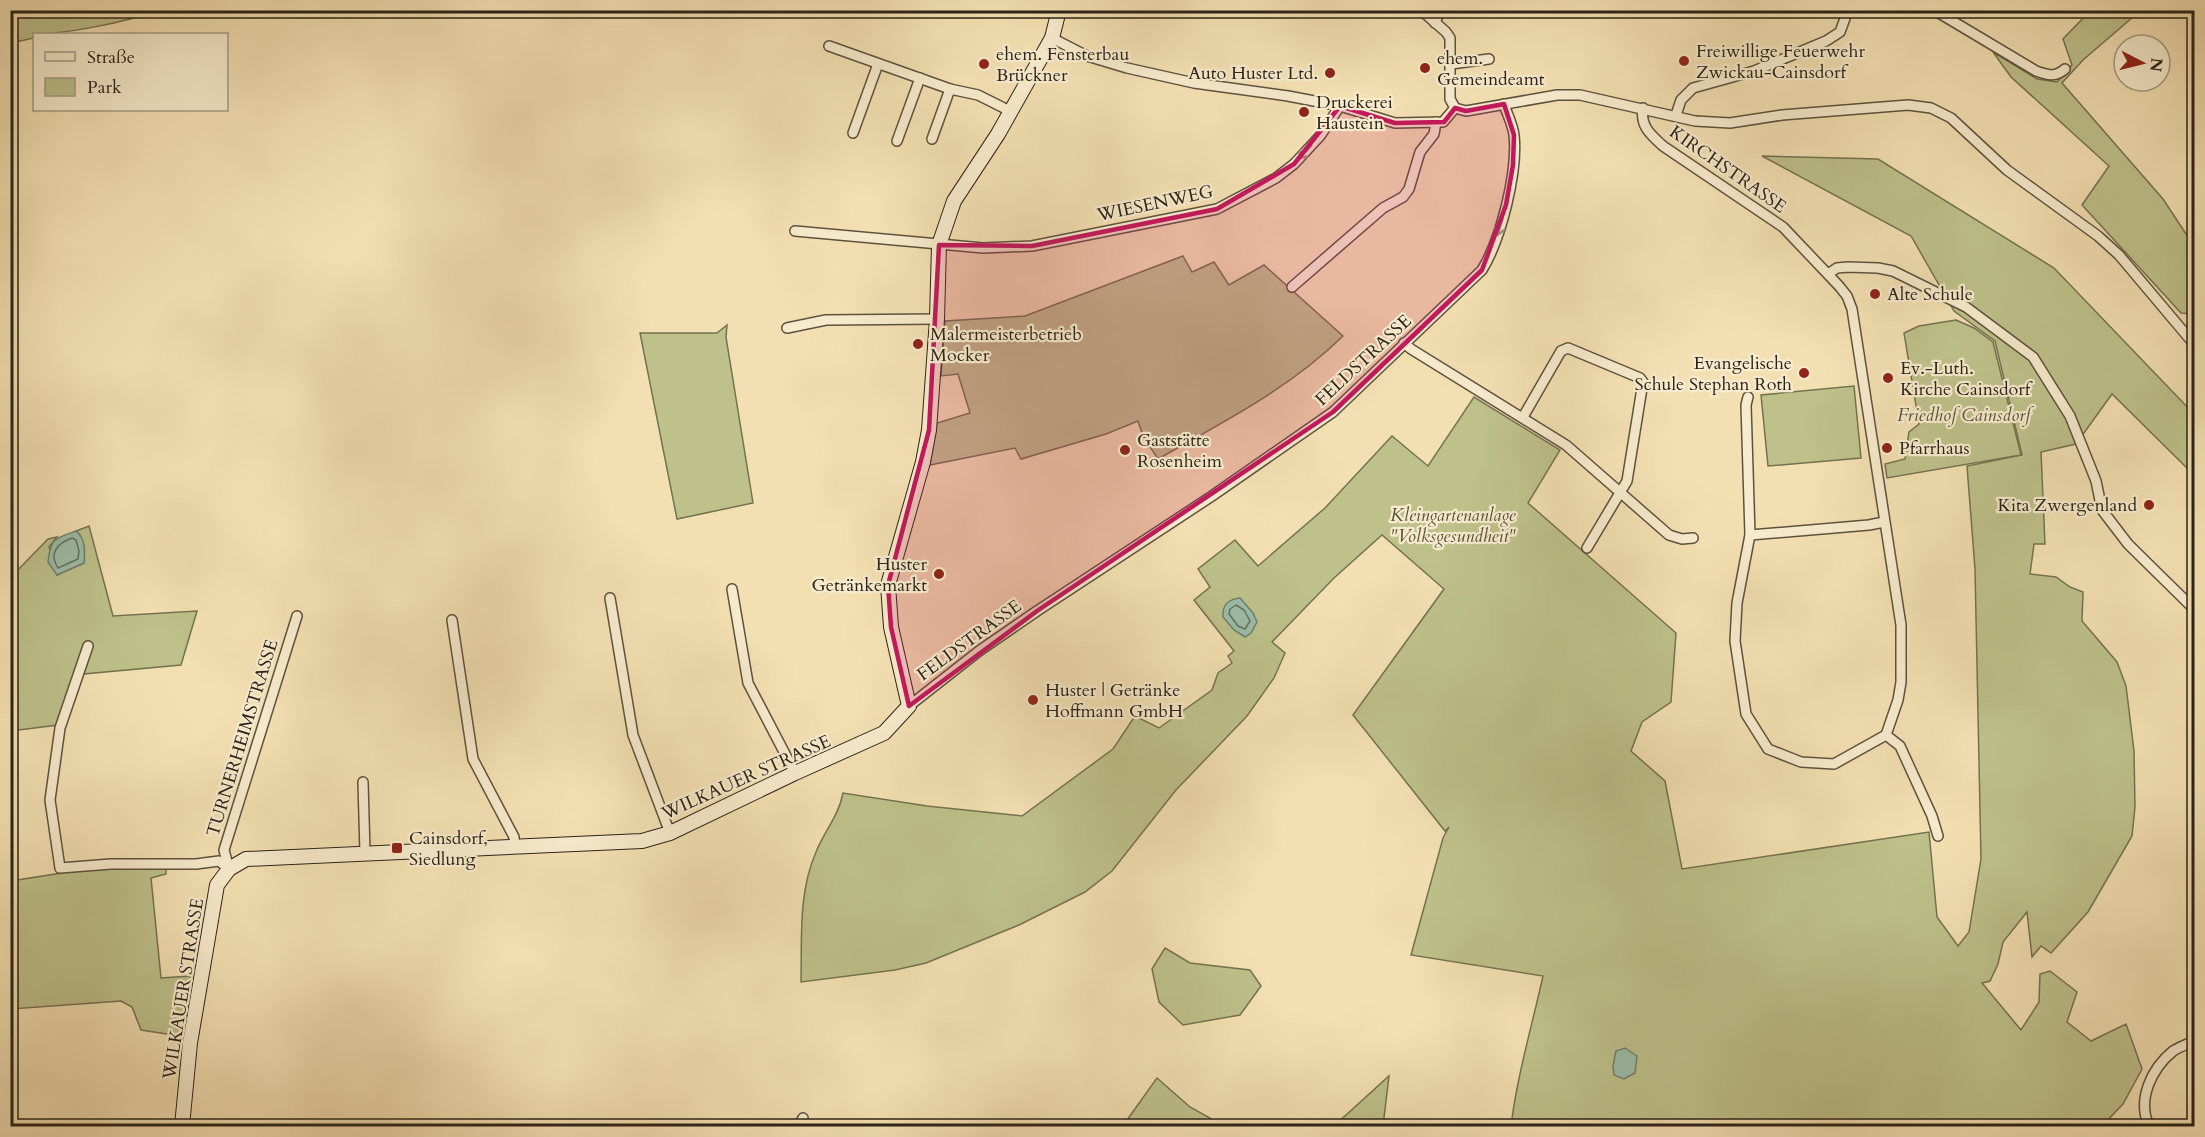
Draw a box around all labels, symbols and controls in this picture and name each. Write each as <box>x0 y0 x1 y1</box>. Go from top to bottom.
legend <box>33 33 228 111</box>
north arrow <box>2112 33 2172 93</box>
place label: Freiwillige Feuerwehr Zwickau-Cainsdorf <box>1696 39 1865 85</box>
place label: ehem. Fensterbau Brückner <box>996 42 1129 88</box>
text: Straße <box>87 45 135 70</box>
place label: ehem. Gemeindeamt <box>1437 46 1545 92</box>
marker: Freiwillige Feuerwehr Zwickau-Cainsdorf <box>1677 54 1691 68</box>
text: N <box>2144 56 2168 73</box>
marker: ehem. Fensterbau Brückner <box>977 57 991 71</box>
place label: Auto Huster Ltd. <box>1188 61 1318 86</box>
marker: ehem. Gemeindeamt <box>1418 61 1432 75</box>
marker: Auto Huster Ltd. <box>1323 66 1337 80</box>
text: Park <box>87 75 122 100</box>
place label: Druckerei Haustein <box>1316 90 1393 136</box>
marker: Druckerei Haustein <box>1297 105 1311 119</box>
street label: KIRCHSTRASSE <box>1664 120 1791 219</box>
one-way arrow <box>1298 145 1312 160</box>
street label: WIESENWEG <box>1094 179 1215 228</box>
one-way arrow <box>1494 217 1505 236</box>
place label: Alte Schule <box>1887 282 1973 307</box>
marker: Alte Schule <box>1868 287 1882 301</box>
street label: FELDSTRASSE <box>1310 309 1417 412</box>
place label: Malermeisterbetrieb Mocker <box>930 322 1082 368</box>
marker: Malermeisterbetrieb Mocker <box>911 337 925 351</box>
place label: Evangelische Schule Stephan Roth <box>1634 351 1792 397</box>
place label: Ev.-Luth. Kirche Cainsdorf <box>1900 356 2034 402</box>
marker: Evangelische Schule Stephan Roth <box>1797 366 1811 380</box>
marker: Ev.-Luth. Kirche Cainsdorf <box>1881 371 1895 385</box>
park label: Friedhof Cainsdorf <box>1897 403 2034 428</box>
place label: Gaststätte Rosenheim <box>1137 428 1223 474</box>
place label: Pfarrhaus <box>1899 436 1970 461</box>
marker: Pfarrhaus <box>1880 441 1894 455</box>
marker: Gaststätte Rosenheim <box>1118 443 1132 457</box>
place label: Kita Zwergenland <box>1998 493 2137 518</box>
marker: Kita Zwergenland <box>2142 498 2156 512</box>
park label: Kleingartenanlage "Volksgesundheit" <box>1390 503 1517 549</box>
place label: Huster Getränkemarkt <box>811 552 927 598</box>
marker: Huster Getränkemarkt <box>932 567 946 581</box>
street label: FELDSTRASSE <box>912 594 1027 687</box>
street label: TURNERHEIMSTRASSE <box>201 636 284 840</box>
place label: Huster | Getränke Hoffmann GmbH <box>1045 678 1183 724</box>
marker: Huster | Getränke Hoffmann GmbH <box>1026 693 1040 707</box>
street label: WILKAUER STRASSE <box>657 729 835 826</box>
place label: Cainsdorf, Siedlung <box>409 826 488 872</box>
marker: Cainsdorf, Siedlung <box>390 841 404 855</box>
street label: WILKAUER STRASSE <box>157 897 210 1082</box>

